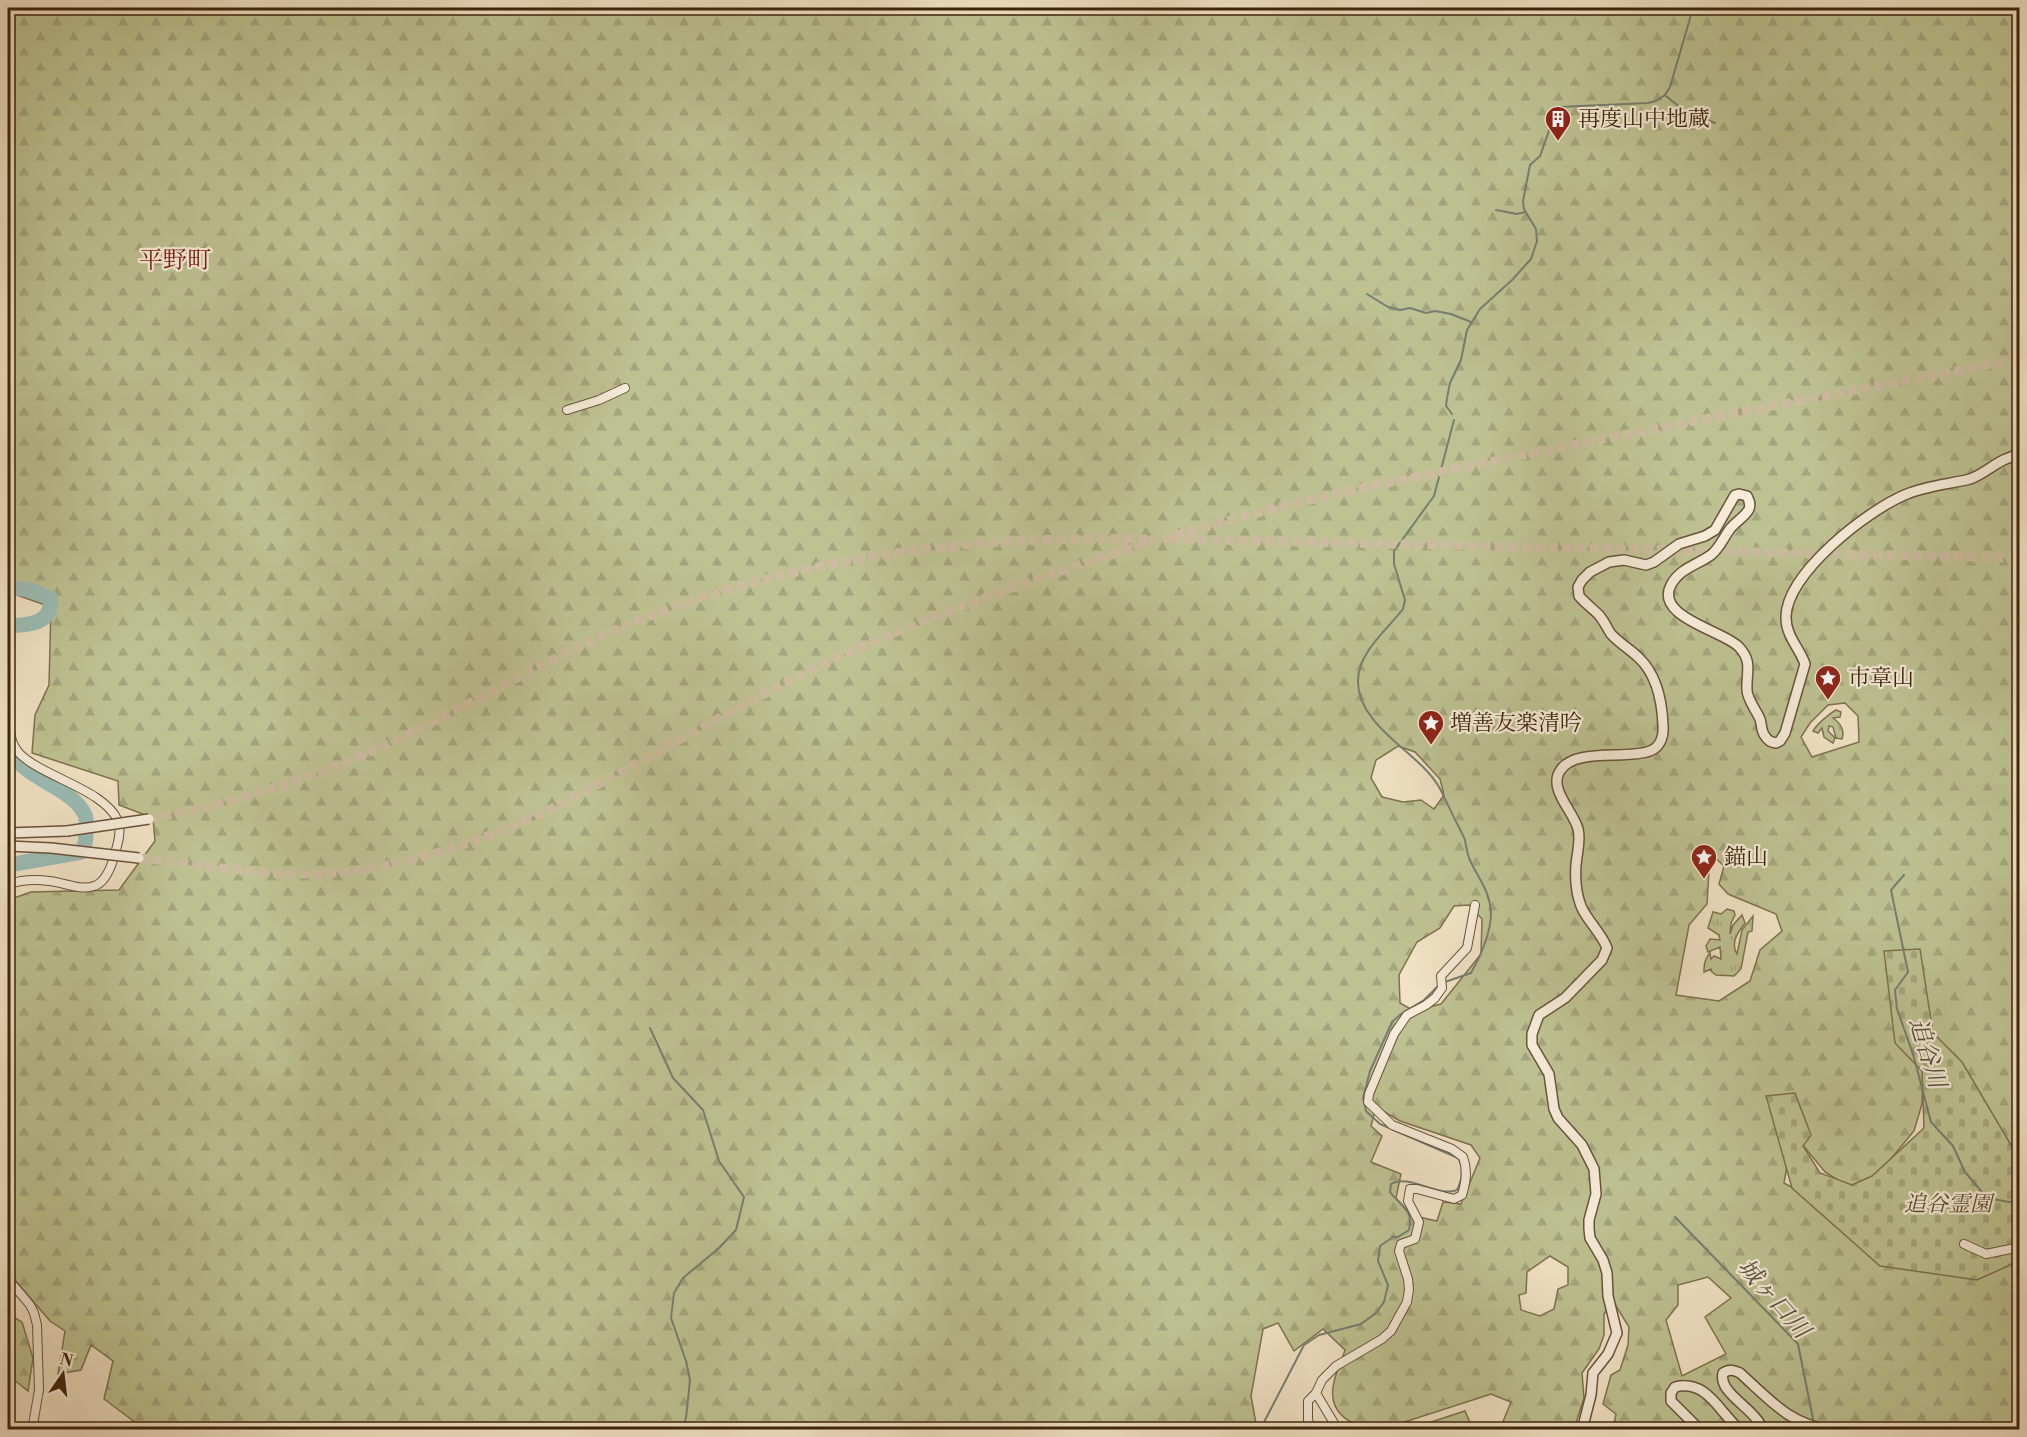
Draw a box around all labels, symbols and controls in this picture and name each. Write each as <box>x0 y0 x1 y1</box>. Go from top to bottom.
building icon: 再度山中地蔵 <box>1543 104 1573 142</box>
place label: 再度山中地蔵 <box>1578 106 1710 133</box>
district label: 平野町 <box>139 246 211 276</box>
place icon: 市章山 <box>1813 663 1843 701</box>
place label: 市章山 <box>1848 665 1914 692</box>
place icon: 増善友楽清吟 <box>1416 708 1446 746</box>
place label: 増善友楽清吟 <box>1450 710 1582 737</box>
place icon: 錨山 <box>1689 842 1719 880</box>
place label: 錨山 <box>1724 844 1768 871</box>
water label: 追谷川 <box>1902 1014 1953 1095</box>
park label: 追谷霊園 <box>1904 1191 1995 1218</box>
water label: 城ヶ口川 <box>1730 1253 1818 1347</box>
north arrow <box>33 1344 93 1404</box>
text: N <box>58 1349 75 1372</box>

